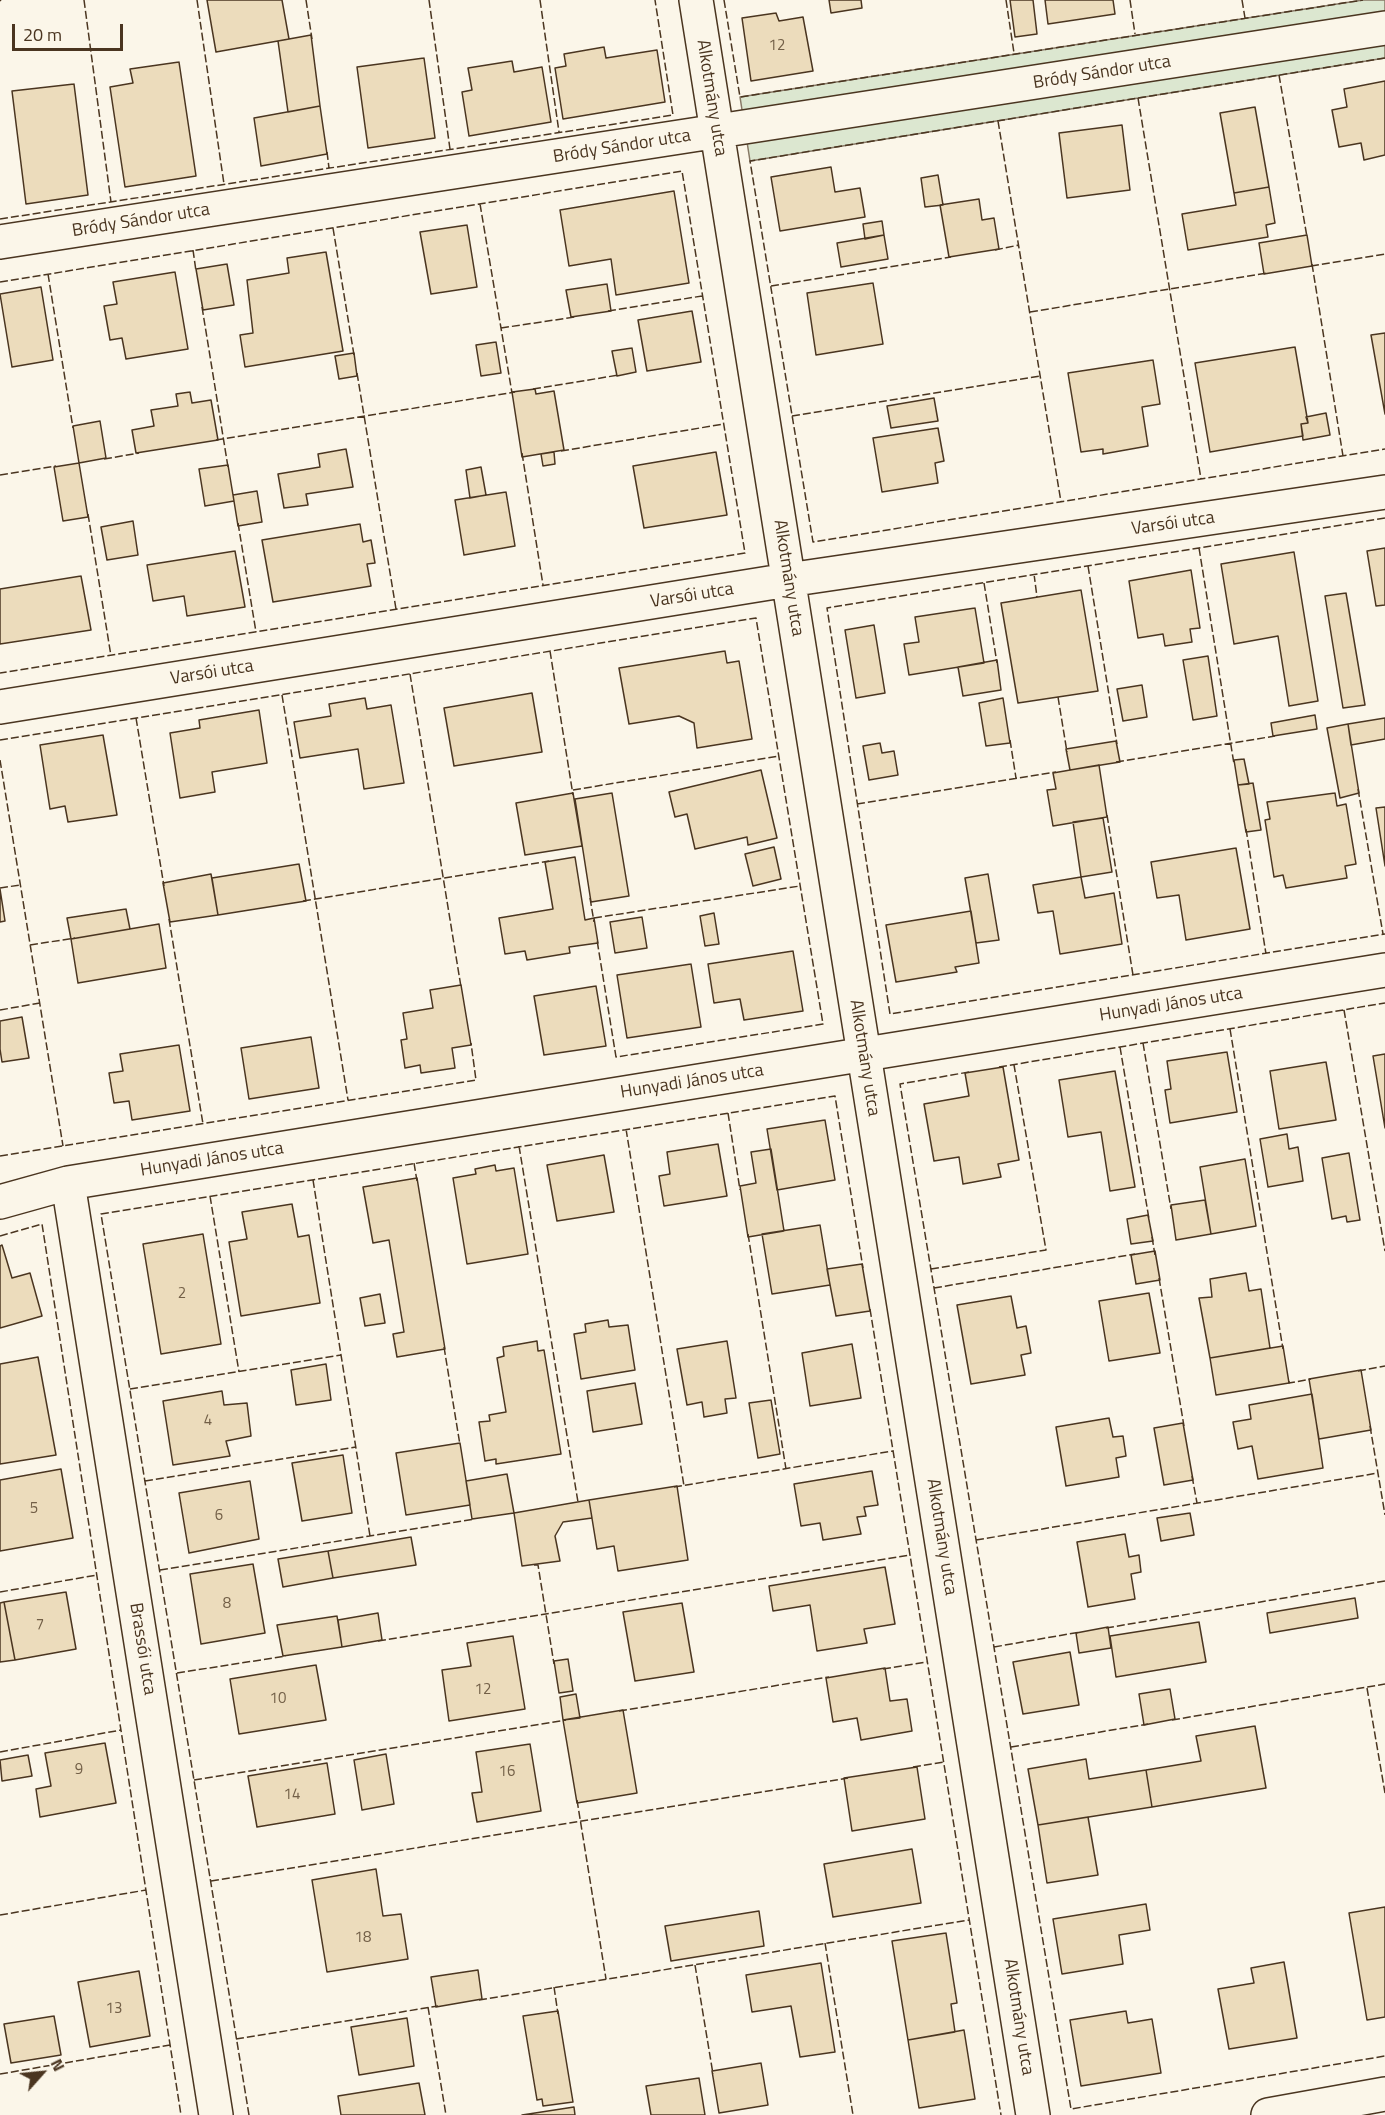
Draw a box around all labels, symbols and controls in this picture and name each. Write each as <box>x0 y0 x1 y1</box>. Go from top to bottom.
scale bar <box>15 12 126 50</box>
text: 20 m <box>23 21 62 48</box>
house number: 12 <box>769 37 785 55</box>
street label: Alkotmány utca <box>691 38 731 158</box>
street label: Bródy Sándor utca <box>1032 51 1172 95</box>
street label: Bródy Sándor utca <box>552 125 692 169</box>
street label: Bródy Sándor utca <box>71 199 211 243</box>
street label: Varsói utca <box>1130 507 1216 541</box>
street label: Alkotmány utca <box>768 518 808 638</box>
street label: Varsói utca <box>649 579 735 613</box>
street label: Varsói utca <box>169 656 255 690</box>
street label: Hunyadi János utca <box>1098 983 1244 1027</box>
street label: Alkotmány utca <box>844 998 884 1118</box>
street label: Hunyadi János utca <box>619 1060 765 1104</box>
street label: Hunyadi János utca <box>139 1138 285 1182</box>
house number: 2 <box>178 1285 186 1303</box>
house number: 4 <box>204 1412 212 1430</box>
street label: Alkotmány utca <box>921 1477 961 1597</box>
house number: 5 <box>30 1500 38 1518</box>
house number: 6 <box>215 1507 223 1525</box>
house number: 8 <box>223 1595 231 1613</box>
street label: Brassói utca <box>124 1601 160 1697</box>
house number: 7 <box>36 1616 44 1634</box>
house number: 12 <box>475 1681 491 1699</box>
house number: 10 <box>270 1690 286 1708</box>
house number: 9 <box>75 1761 83 1779</box>
house number: 16 <box>499 1763 515 1781</box>
house number: 14 <box>284 1786 300 1804</box>
house number: 18 <box>355 1929 371 1947</box>
street label: Alkotmány utca <box>998 1957 1038 2077</box>
house number: 13 <box>106 2000 122 2018</box>
north arrow <box>12 2043 72 2103</box>
text: N <box>45 2054 71 2075</box>

